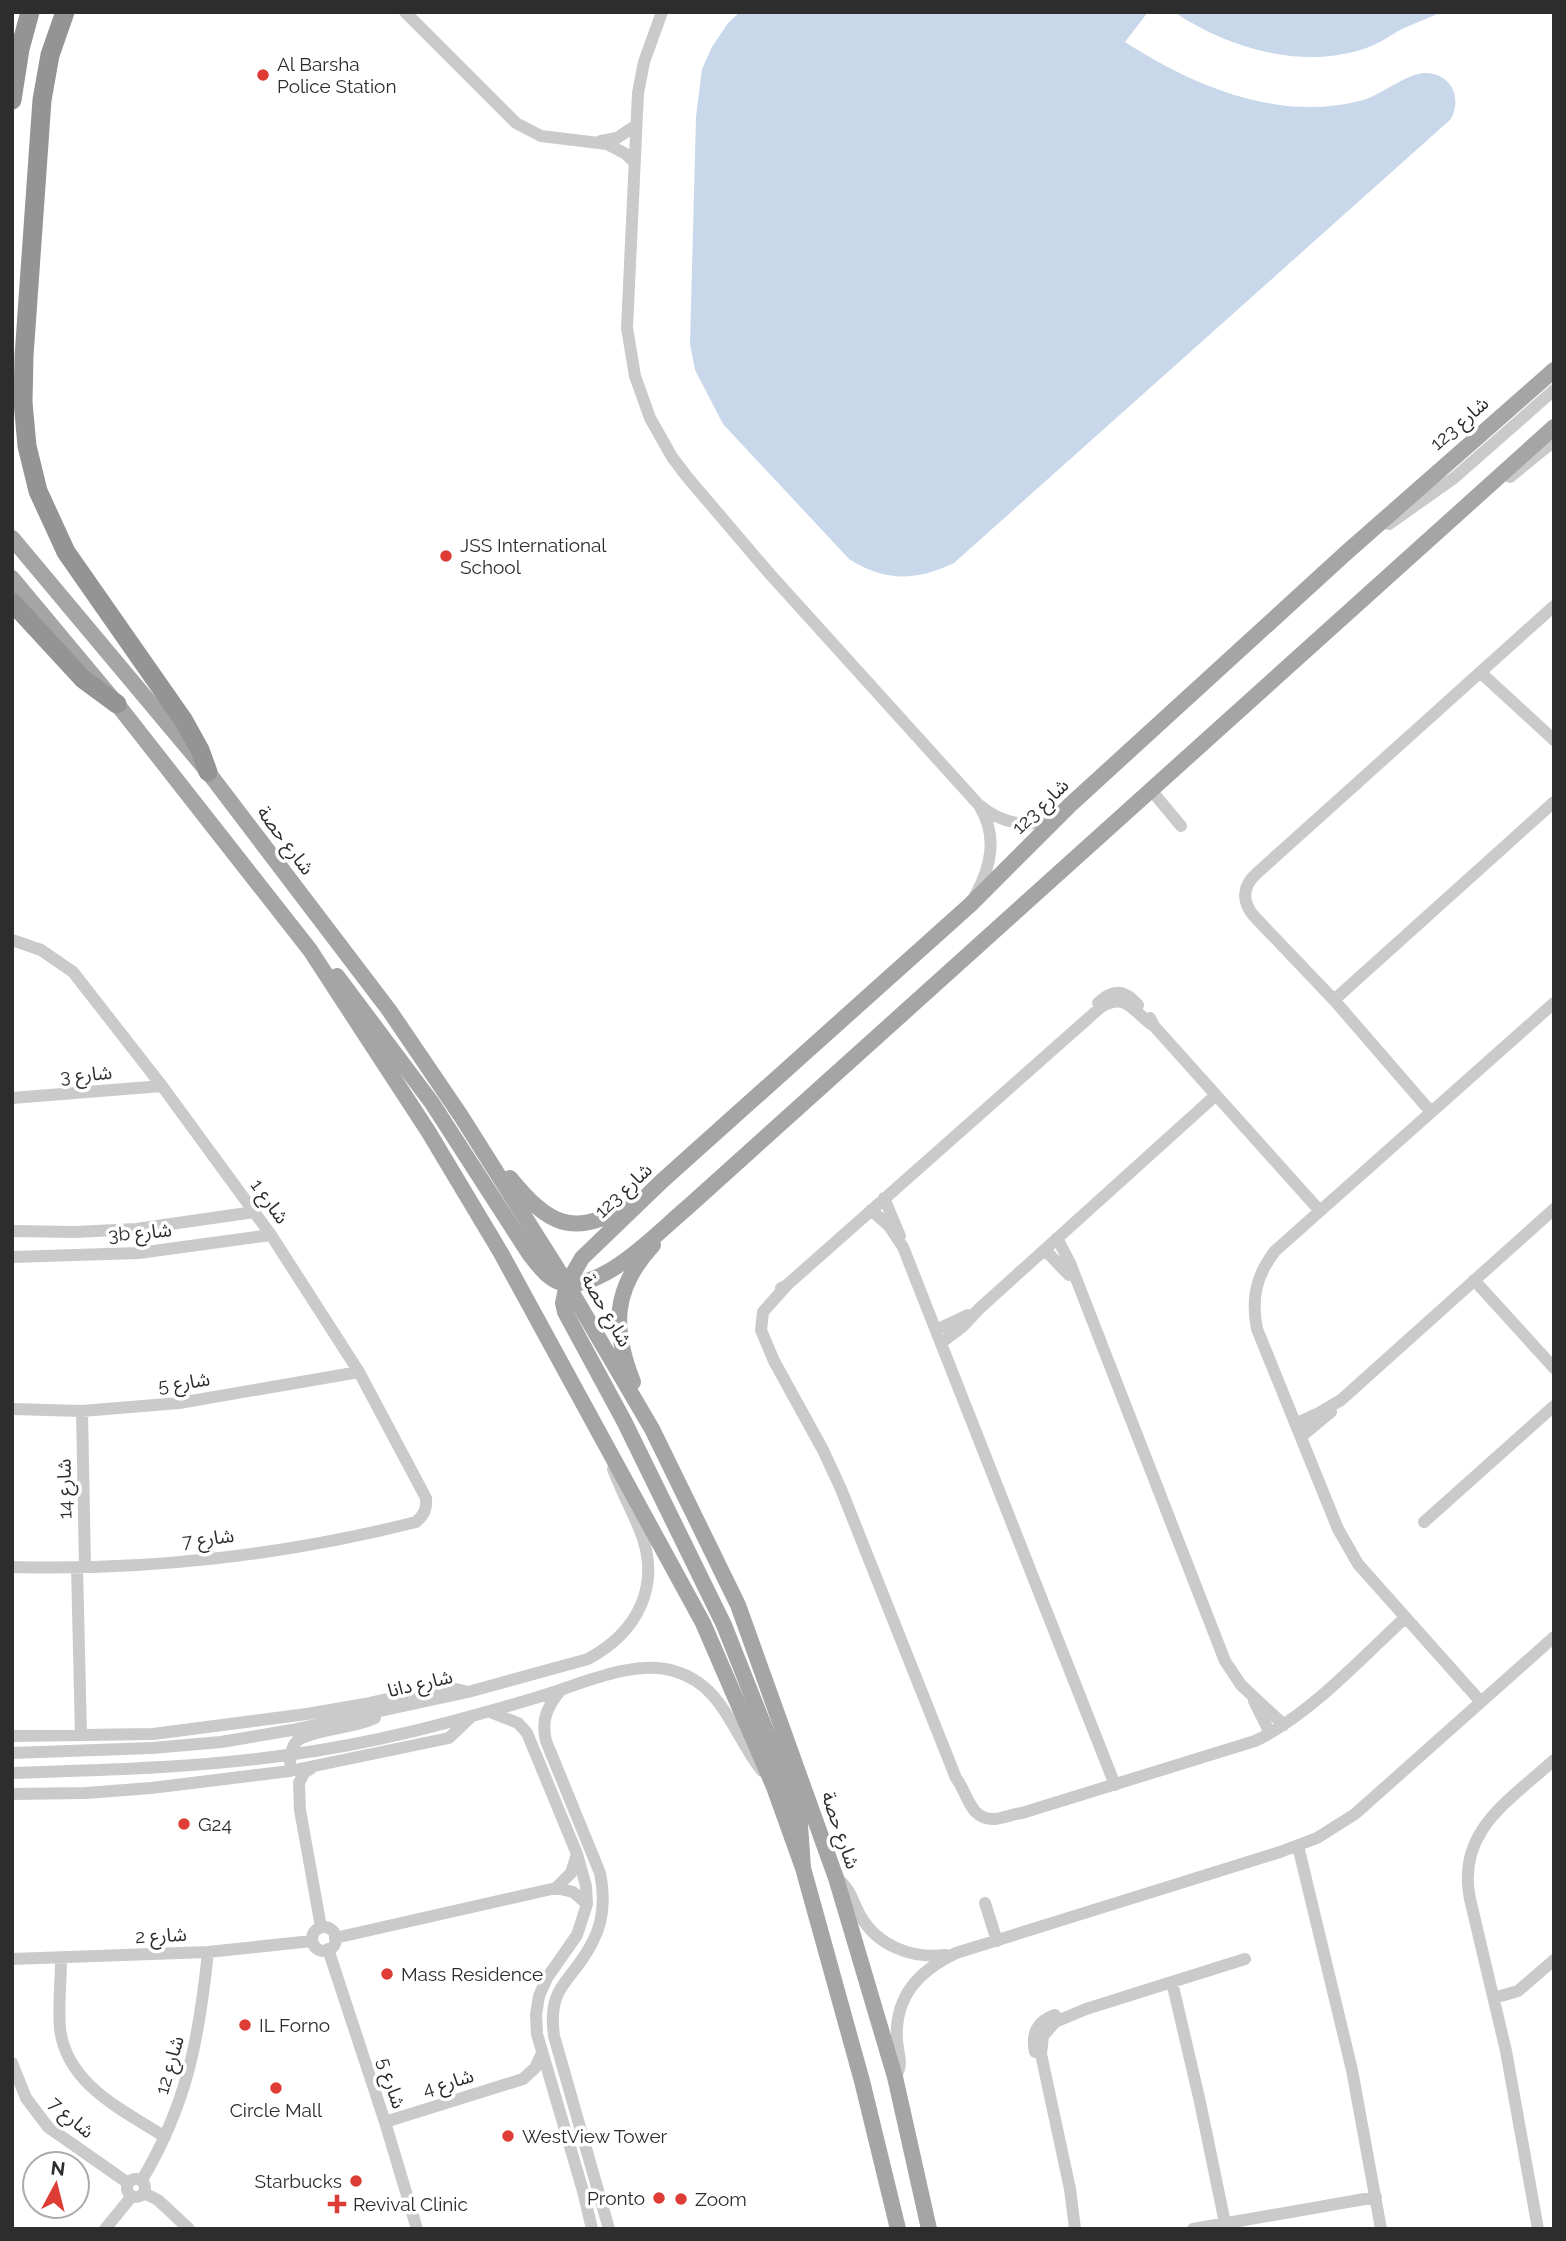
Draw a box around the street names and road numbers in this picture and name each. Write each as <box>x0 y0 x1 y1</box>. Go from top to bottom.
street label: شارع 123 <box>1425 392 1495 457</box>
street label: شارع 123 <box>1007 774 1075 840</box>
street label: شارع حصة <box>251 801 319 881</box>
street label: شارع 3 <box>59 1061 113 1090</box>
street label: شارع 123 <box>590 1158 658 1224</box>
street label: شارع 1 <box>244 1174 294 1229</box>
street label: 3b شارع <box>107 1218 173 1249</box>
street label: شارع حصة <box>575 1270 637 1352</box>
street label: شارع 5 <box>157 1367 212 1399</box>
street label: شارع 14 <box>52 1459 79 1519</box>
street label: شارع 7 <box>181 1524 236 1555</box>
street label: شارع دانا <box>385 1665 455 1704</box>
street label: شارع حصة <box>815 1788 864 1873</box>
street label: شارع 2 <box>135 1923 188 1950</box>
street label: شارع 12 <box>150 2033 191 2098</box>
street label: شارع 5 <box>371 2055 411 2112</box>
street label: شارع 4 <box>420 2064 477 2103</box>
street label: شارع 7 <box>43 2092 99 2145</box>

